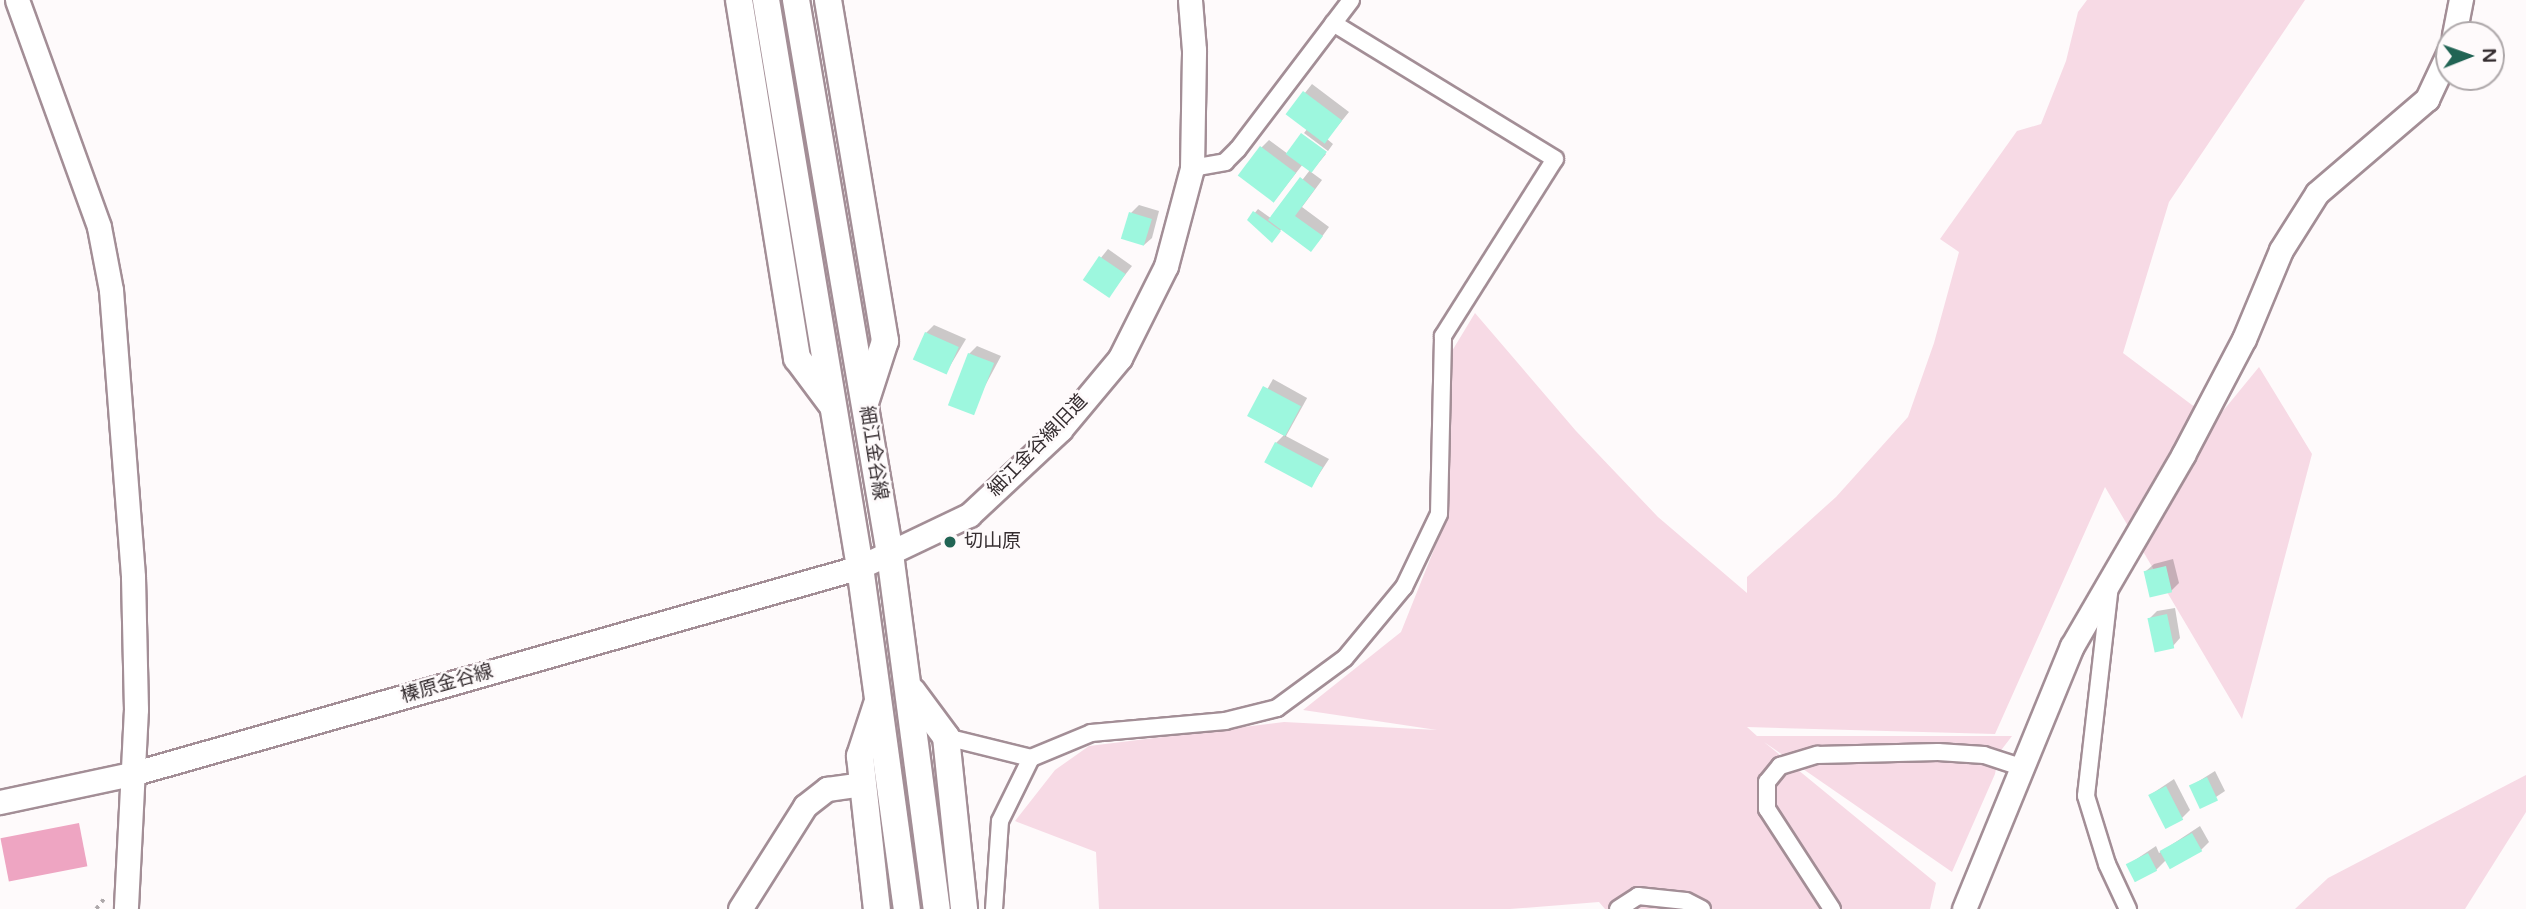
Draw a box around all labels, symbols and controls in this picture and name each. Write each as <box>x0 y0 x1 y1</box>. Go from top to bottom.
north arrow <box>2435 21 2505 91</box>
text: N <box>2478 48 2500 63</box>
street label: 細江金谷線旧道 <box>984 390 1092 502</box>
street label: 細江金谷線 <box>854 404 892 502</box>
place label: 切山原 <box>964 531 1021 553</box>
marker: 切山原 <box>942 534 958 550</box>
street label: 榛原金谷線 <box>398 660 496 708</box>

